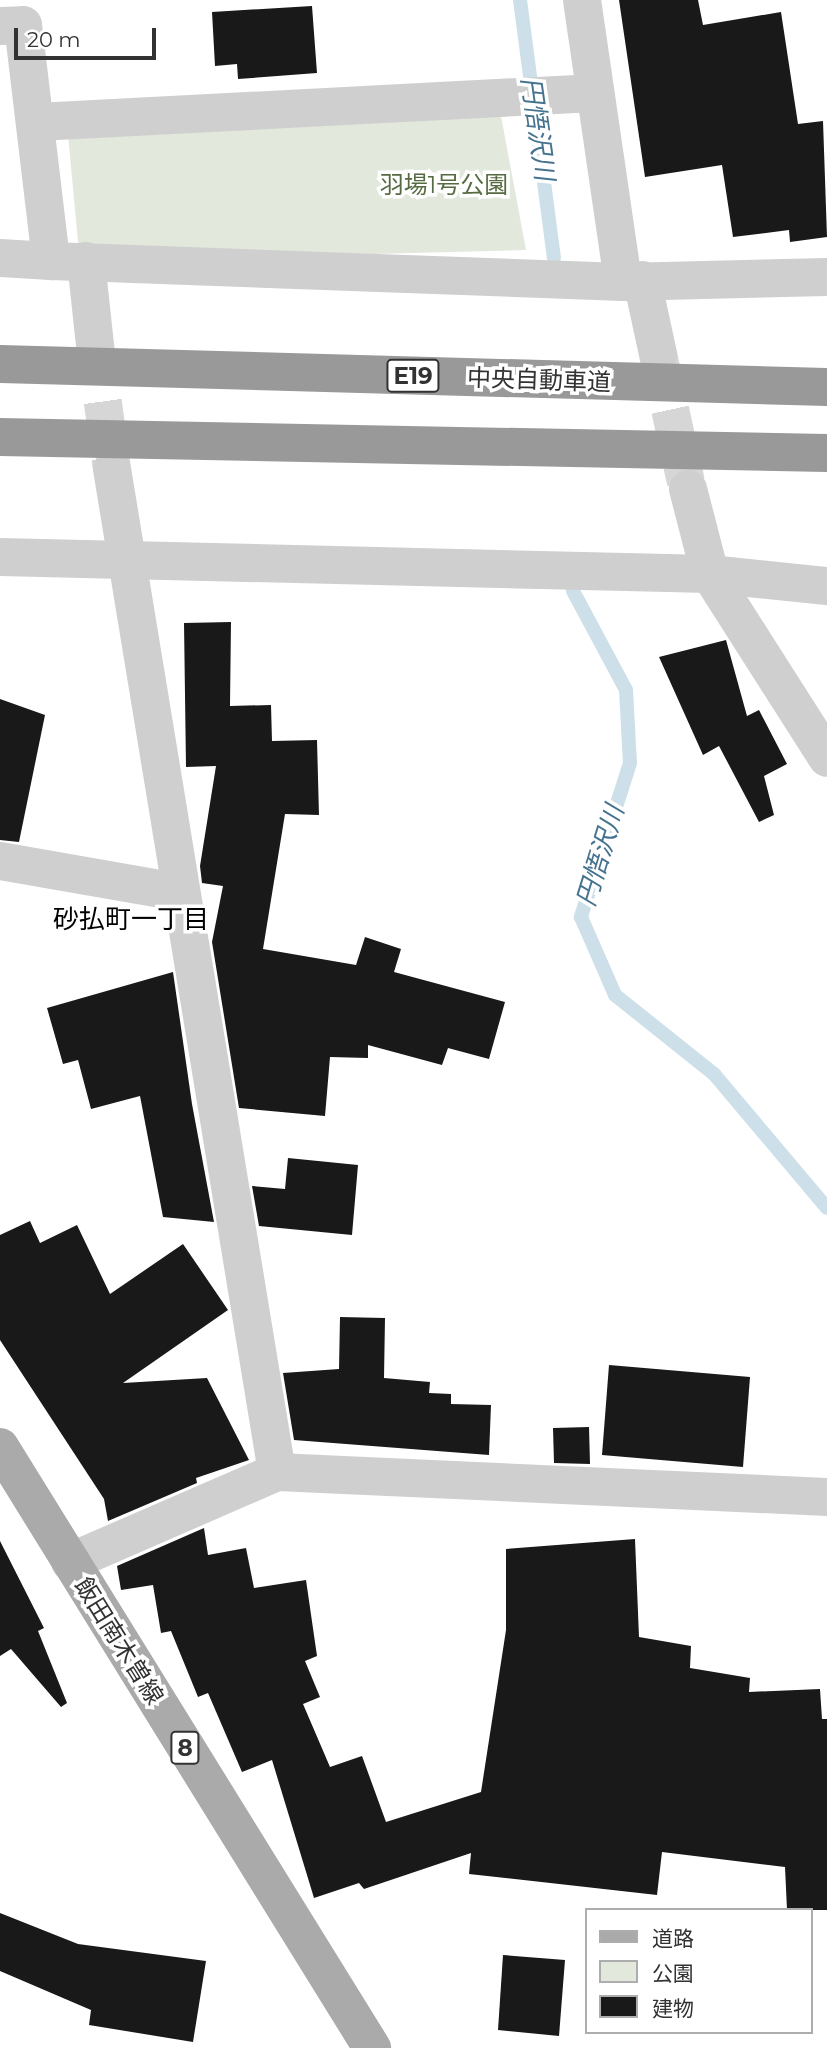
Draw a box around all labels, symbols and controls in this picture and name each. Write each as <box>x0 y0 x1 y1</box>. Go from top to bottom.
scale bar <box>18 14 159 58</box>
text: 20 m <box>27 27 81 52</box>
water label: 円悟沢川 <box>514 75 560 183</box>
park label: 羽場1号公園 <box>380 171 508 199</box>
road number: E19 <box>385 356 441 396</box>
street label: 中央自動車道 <box>467 363 611 397</box>
water label: 円悟沢川 <box>571 802 631 910</box>
district label: 砂払町一丁目 <box>53 904 209 936</box>
street label: 飯田南木曽線 <box>69 1572 169 1710</box>
road number: 8 <box>169 1728 201 1768</box>
legend <box>586 1908 813 2034</box>
text: 道路 <box>652 1926 694 1951</box>
text: 公園 <box>652 1961 694 1986</box>
text: 建物 <box>652 1996 694 2021</box>

